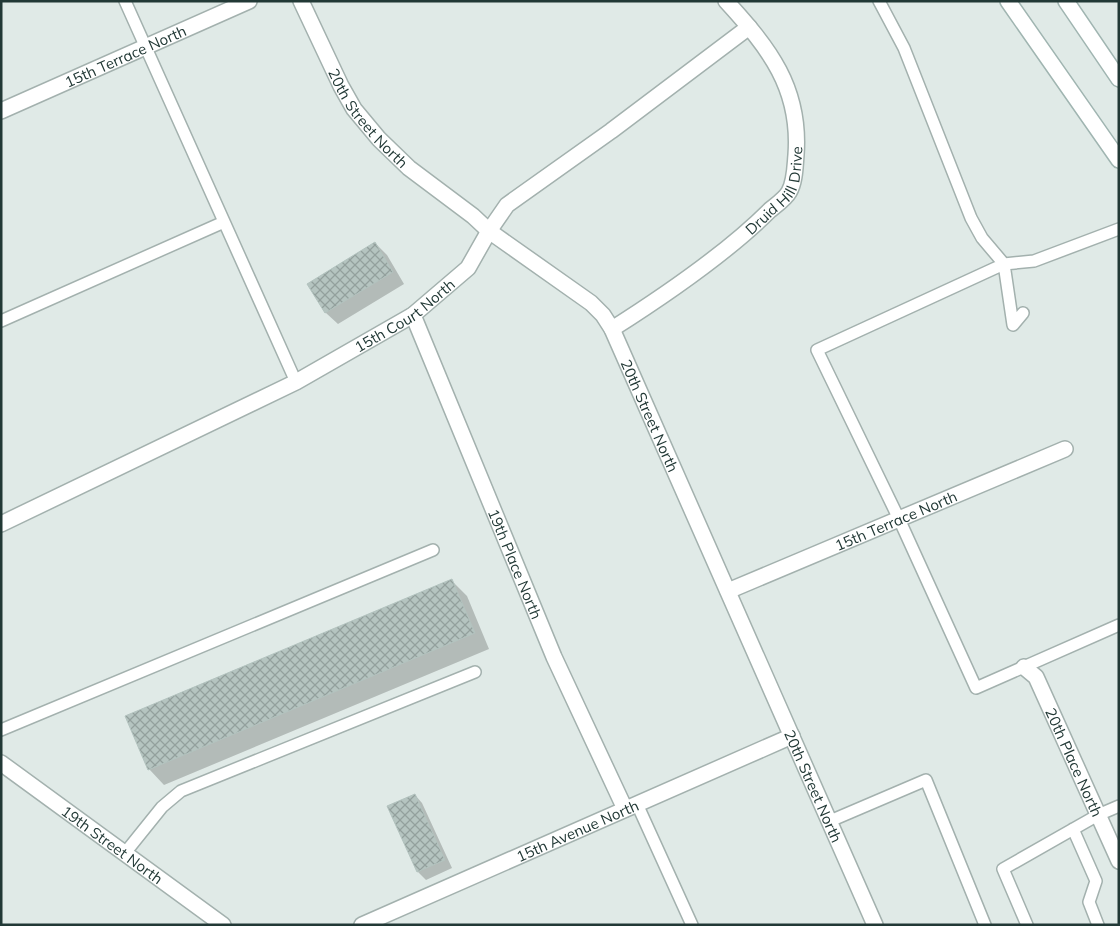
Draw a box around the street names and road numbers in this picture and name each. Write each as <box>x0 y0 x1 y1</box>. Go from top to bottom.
street label: 15th Terrace North <box>62 21 189 91</box>
street label: 20th Street North <box>325 65 412 172</box>
street label: Druid Hill Drive <box>741 146 806 238</box>
street label: 15th Court North <box>351 274 458 356</box>
street label: 20th Street North <box>617 356 683 475</box>
street label: 15th Terrace North <box>832 486 960 555</box>
street label: 19th Place North <box>484 506 547 622</box>
street label: 20th Place North <box>1042 705 1107 820</box>
street label: 20th Street North <box>780 727 847 845</box>
street label: 15th Avenue North <box>513 795 641 866</box>
street label: 19th Street North <box>58 801 167 888</box>

